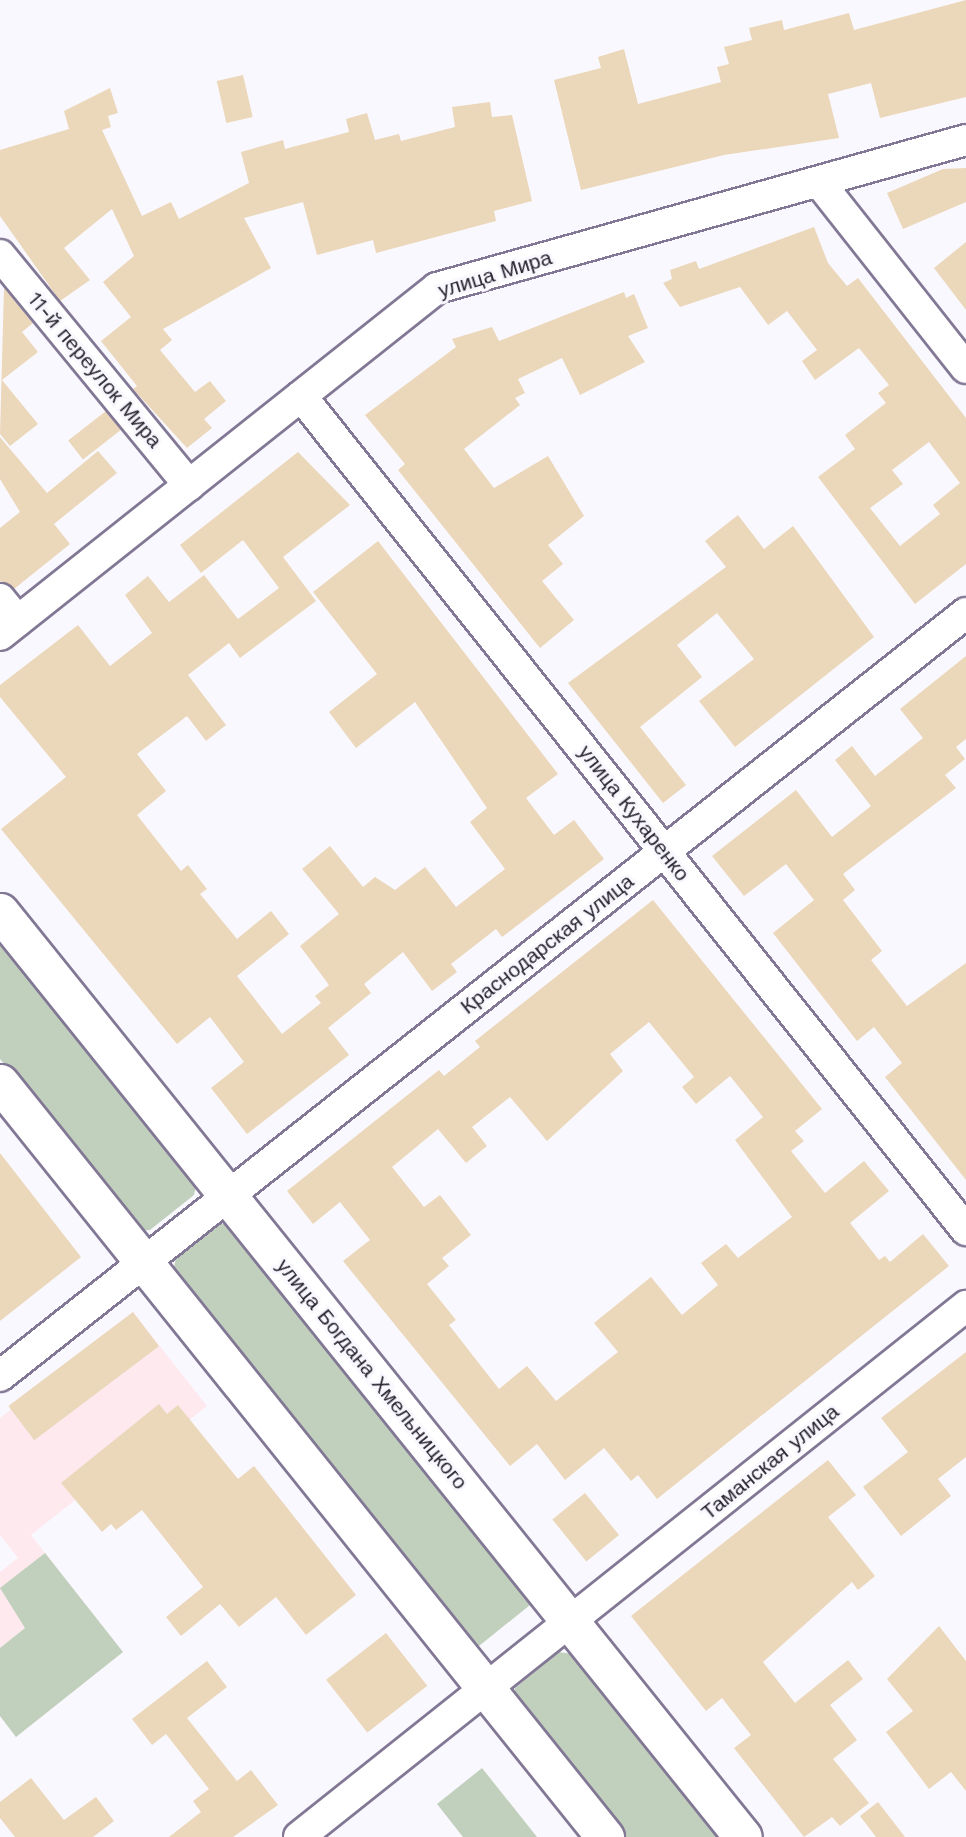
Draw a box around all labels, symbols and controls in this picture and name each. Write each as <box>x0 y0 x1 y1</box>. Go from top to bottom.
street label: улица Мира <box>435 245 555 303</box>
street label: 11-й переулок Мира <box>23 287 167 453</box>
street label: улица Кухаренко <box>573 740 695 886</box>
street label: Краснодарская улица <box>455 869 639 1019</box>
street label: улица Богдана Хмельницкого <box>271 1254 473 1494</box>
street label: Таманская улица <box>696 1399 844 1525</box>

